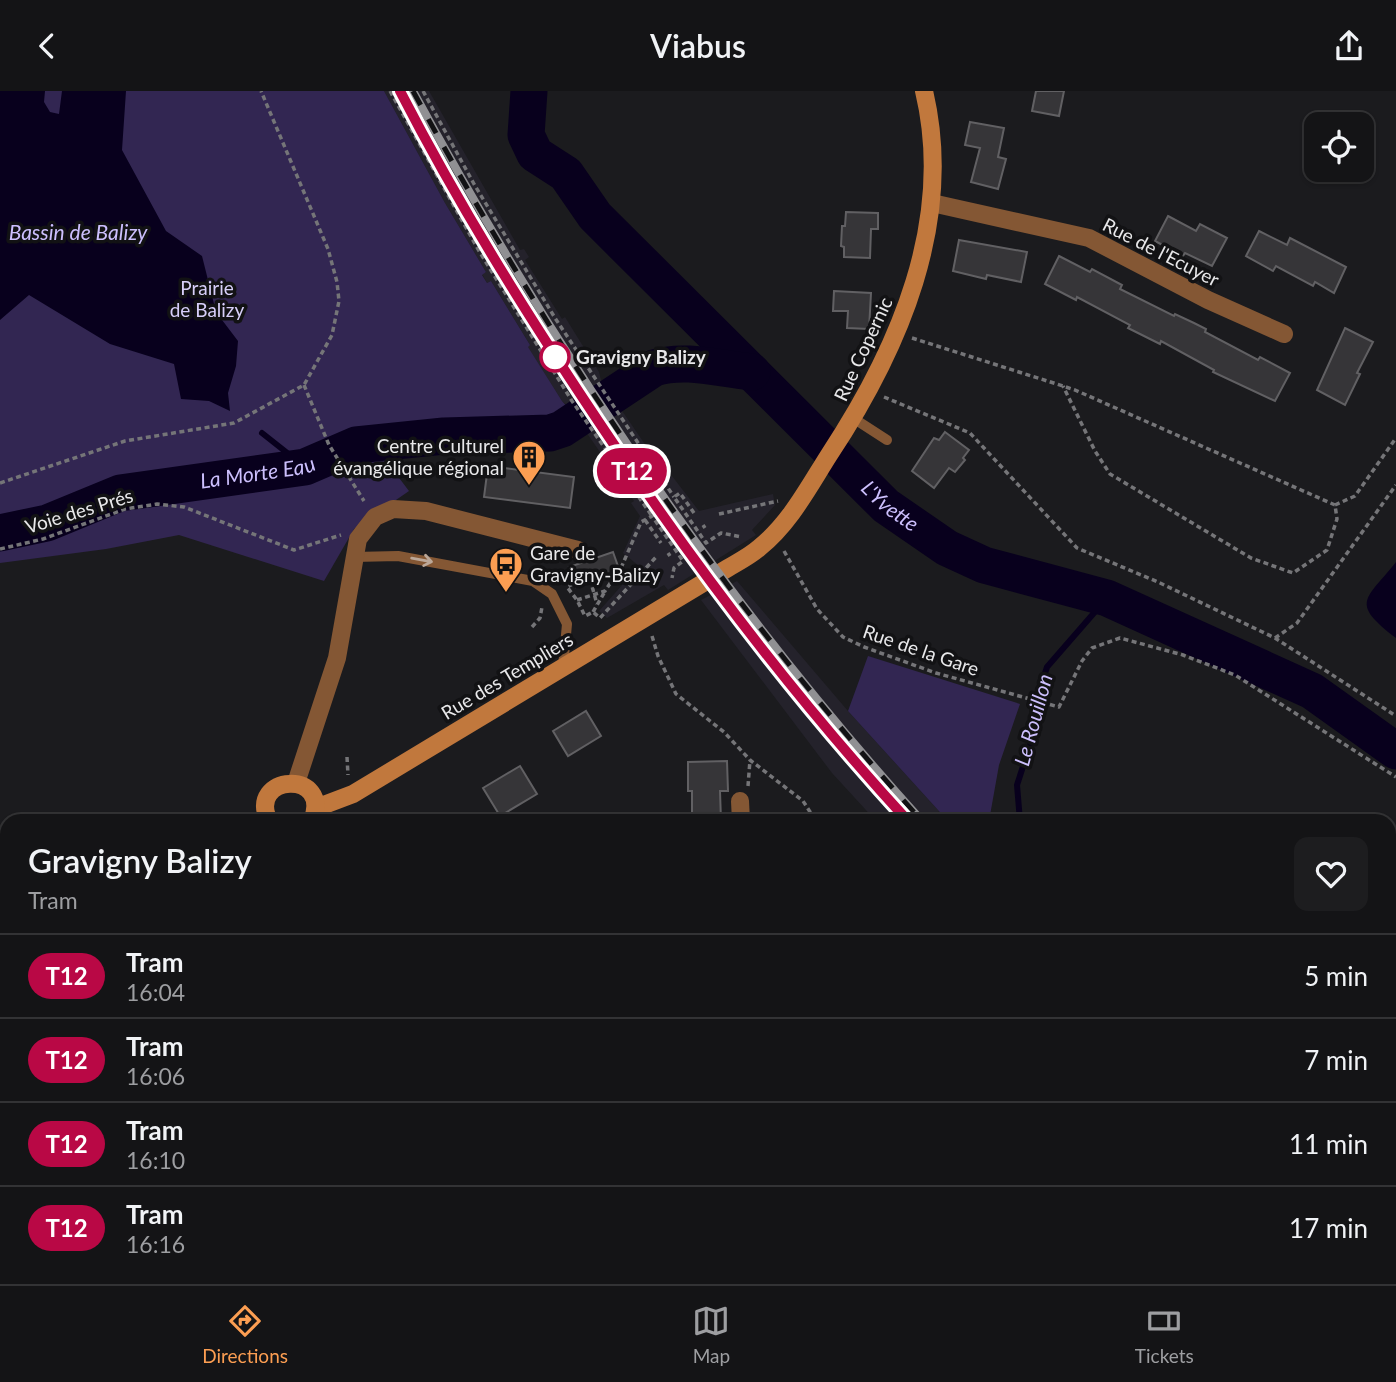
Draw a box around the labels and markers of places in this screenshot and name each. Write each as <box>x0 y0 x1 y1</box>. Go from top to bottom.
marker: Gravigny Balizy <box>540 342 570 372</box>
place label: Gravigny Balizy <box>576 345 707 368</box>
place label: Centre Culturel évangélique régional <box>333 434 504 479</box>
building icon: Centre Culturel évangélique régional <box>510 438 548 487</box>
place label: Gare de Gravigny-Balizy <box>530 541 660 586</box>
bus stop icon: Gare de Gravigny-Balizy <box>487 545 525 594</box>

